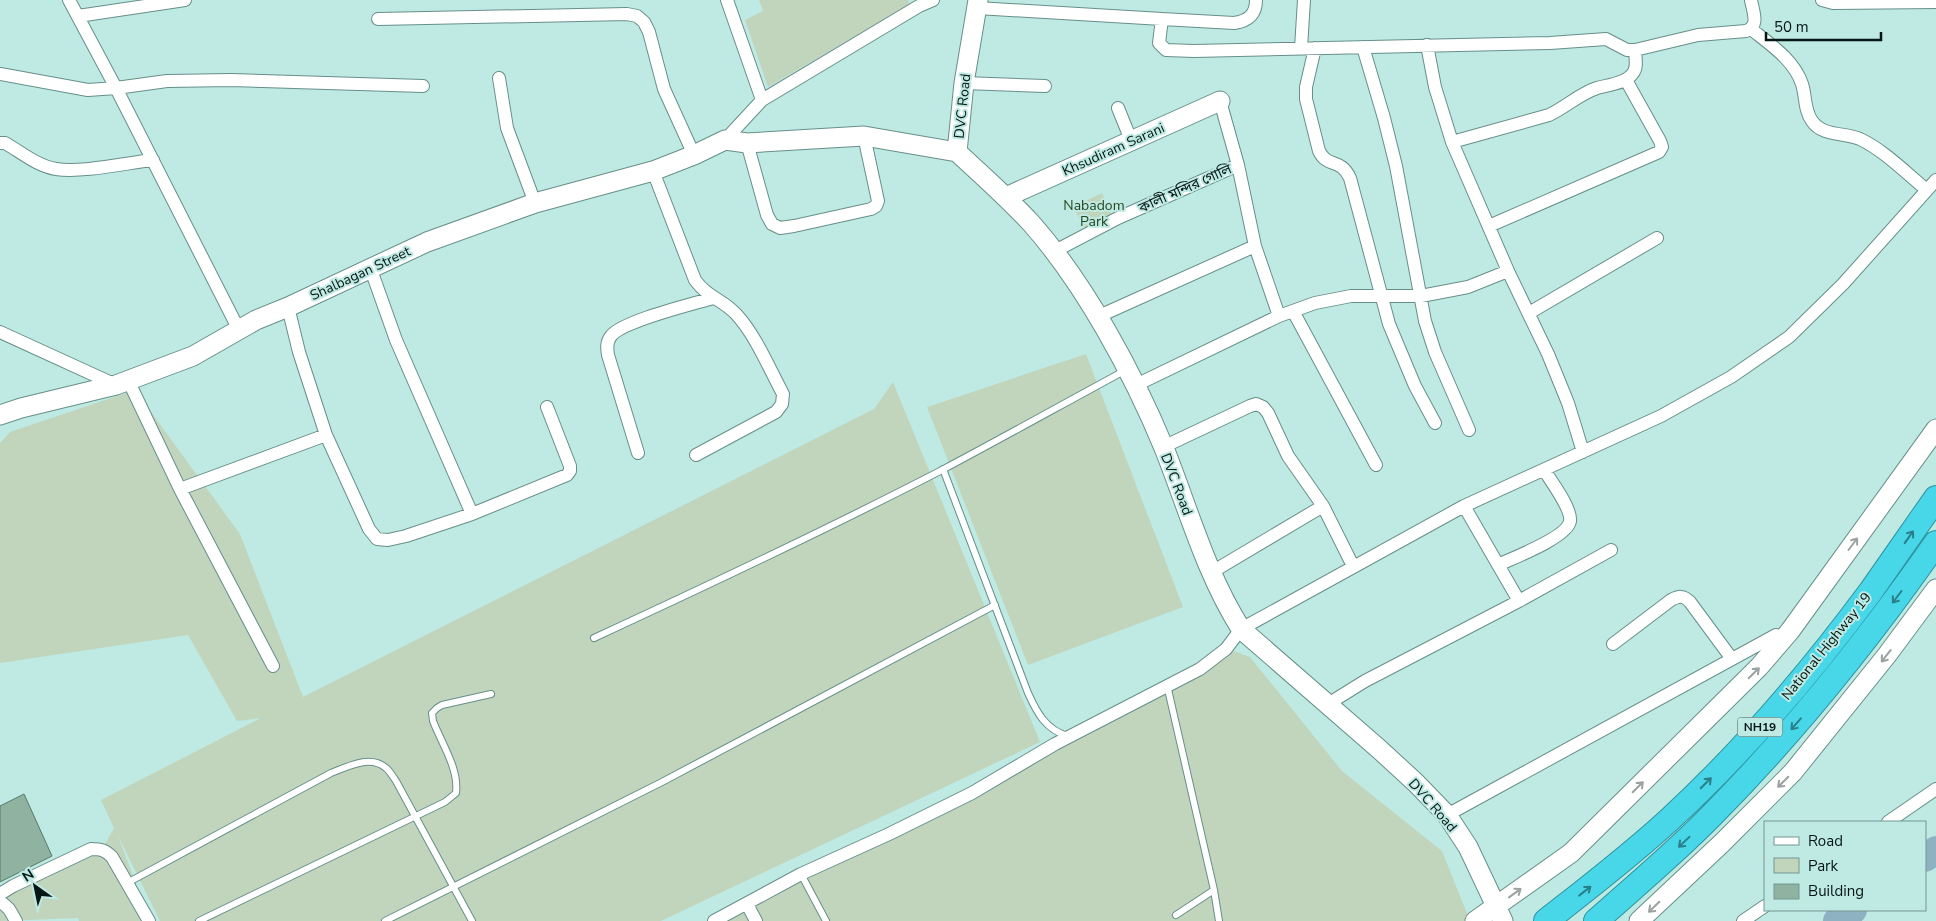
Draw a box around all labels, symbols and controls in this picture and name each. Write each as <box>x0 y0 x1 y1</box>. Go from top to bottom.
scale bar <box>1766 10 1881 42</box>
text: 50 m <box>1774 17 1809 37</box>
street label: DVC Road <box>950 73 975 139</box>
street label: Khsudiram Sarani <box>1059 118 1167 181</box>
street label: কালী মন্দির গোলি <box>1135 159 1235 218</box>
park label: Nabadom Park <box>1063 196 1125 231</box>
street label: Shalbagan Street <box>307 242 414 305</box>
street label: DVC Road <box>1156 450 1197 518</box>
one-way arrow <box>1904 530 1914 544</box>
one-way arrow <box>1847 538 1858 551</box>
street label: National Highway 19 <box>1777 588 1876 704</box>
one-way arrow <box>1892 590 1903 603</box>
one-way arrow <box>1881 649 1891 663</box>
one-way arrow <box>1747 667 1760 679</box>
one-way arrow <box>1790 717 1801 730</box>
road number: NH19 <box>1738 718 1782 736</box>
street label: DVC Road <box>1404 775 1461 836</box>
one-way arrow <box>1777 776 1790 788</box>
one-way arrow <box>1700 777 1712 790</box>
one-way arrow <box>1632 781 1644 793</box>
legend <box>1764 821 1926 911</box>
text: Road <box>1808 831 1843 851</box>
one-way arrow <box>1678 836 1690 848</box>
text: Park <box>1808 856 1838 876</box>
north arrow <box>10 861 60 911</box>
text: N <box>19 865 38 886</box>
text: Building <box>1808 881 1864 901</box>
one-way arrow <box>1578 886 1592 896</box>
one-way arrow <box>1508 888 1522 898</box>
one-way arrow <box>1648 901 1661 913</box>

